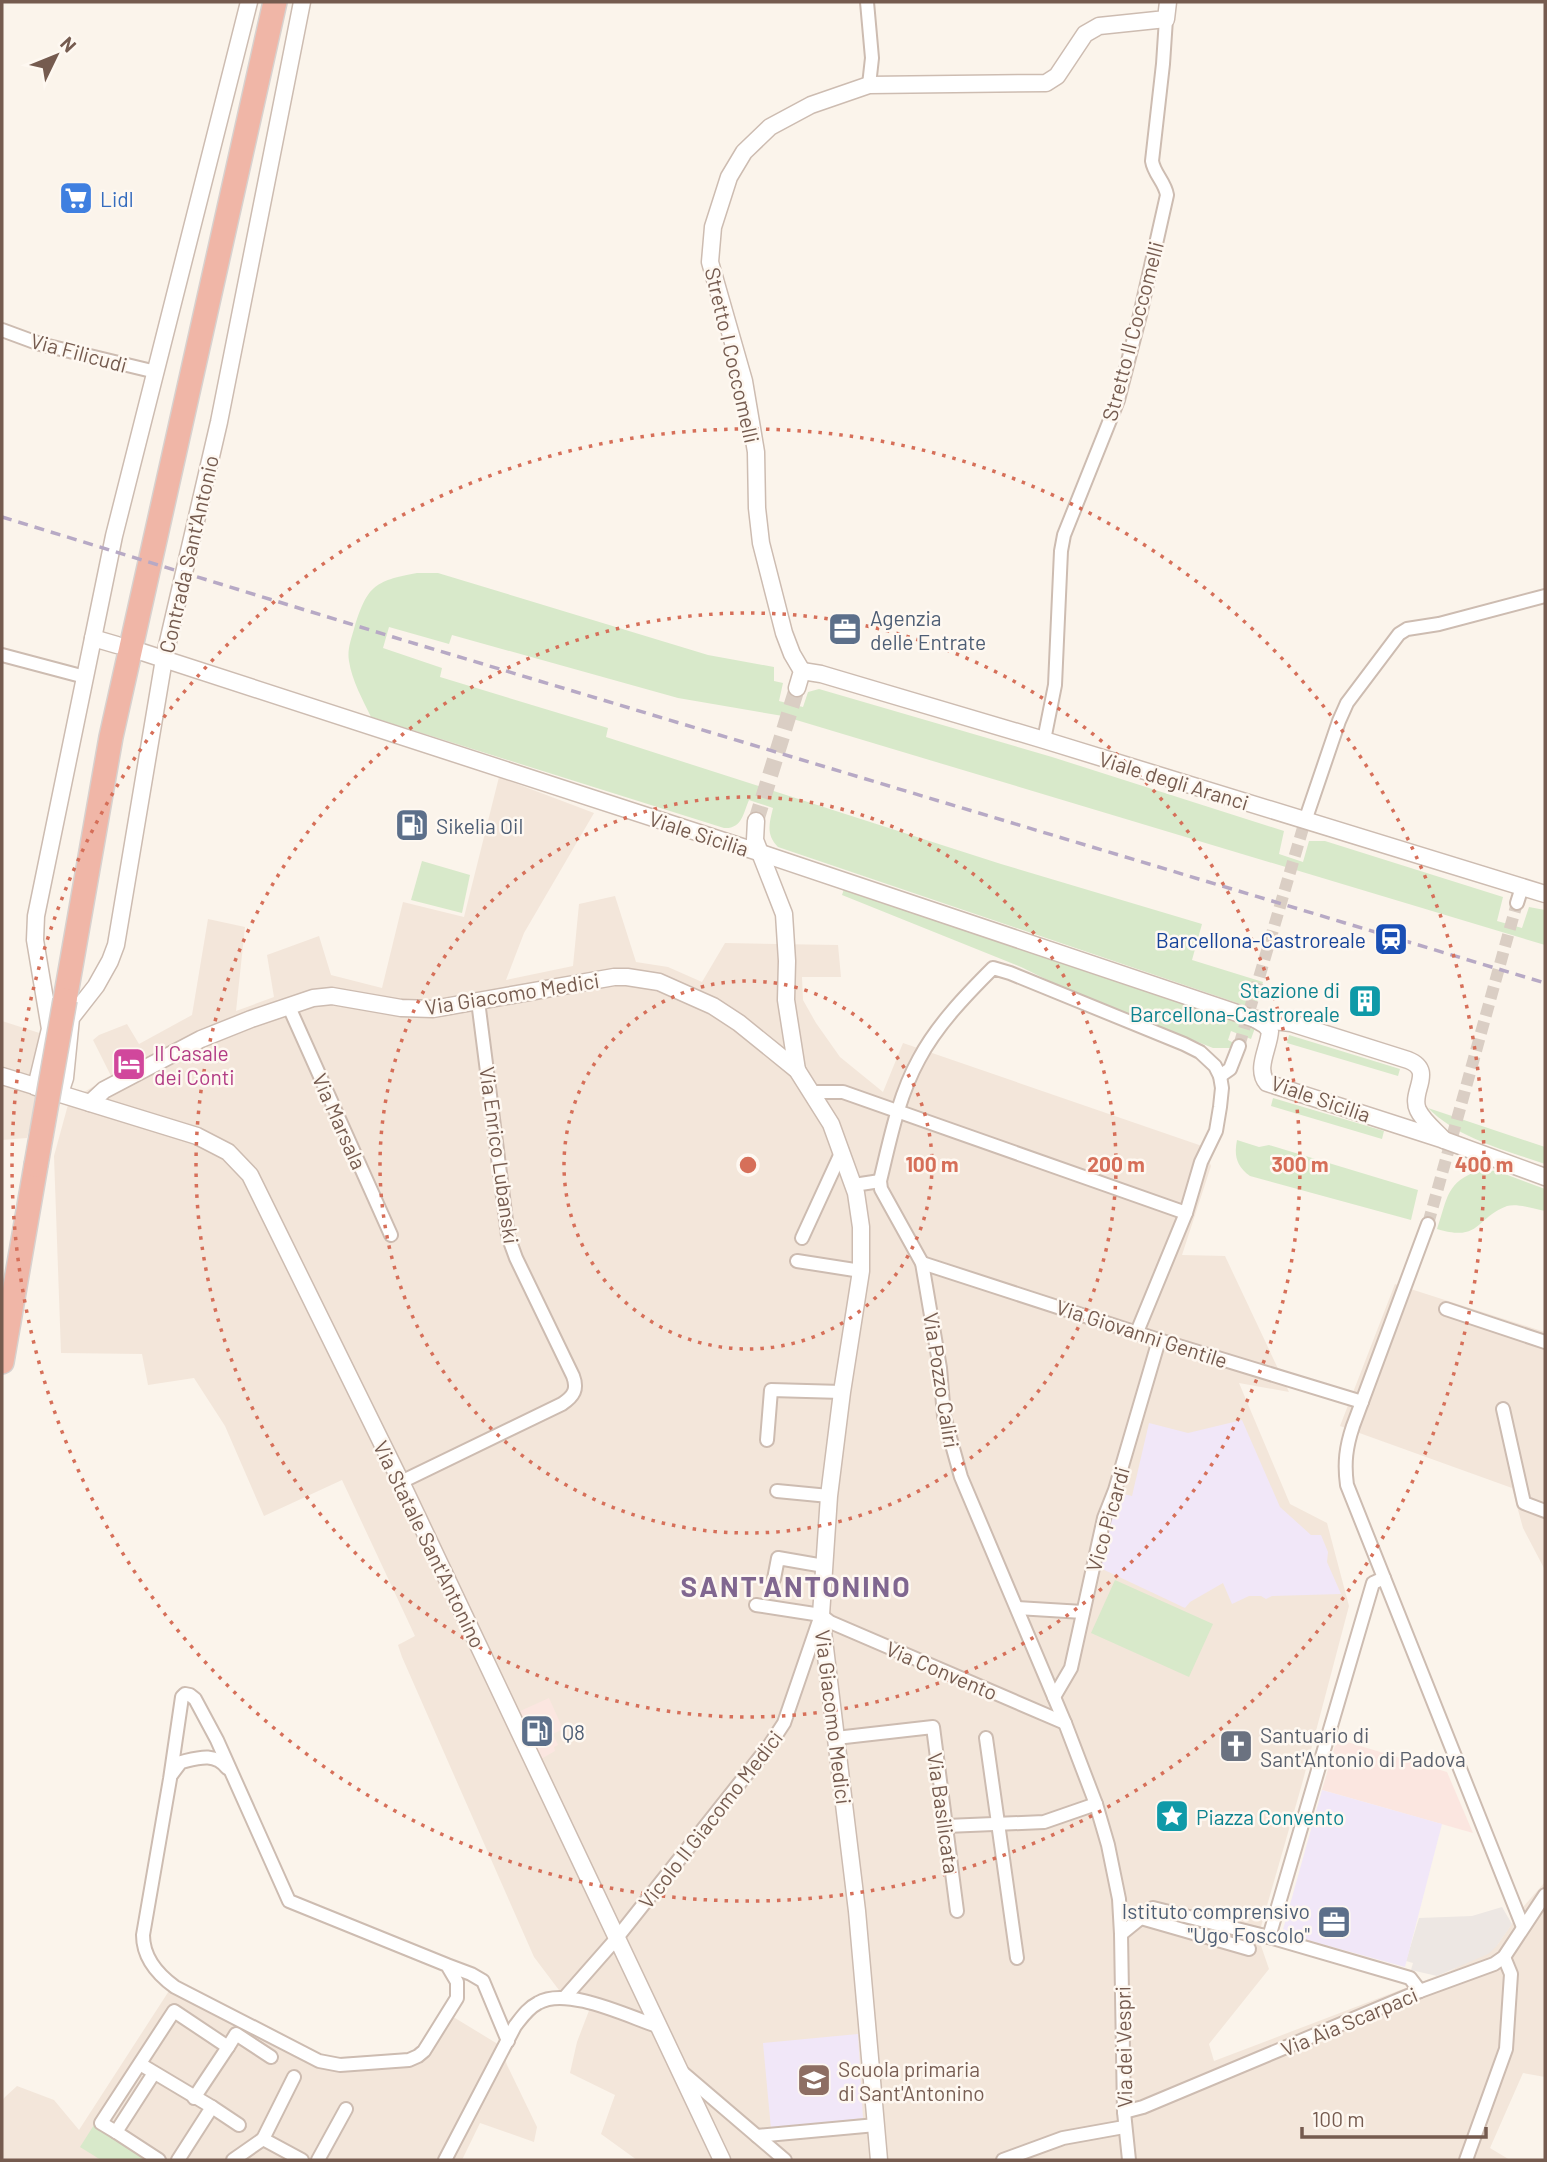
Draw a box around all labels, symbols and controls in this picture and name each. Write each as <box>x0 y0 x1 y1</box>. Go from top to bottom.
north arrow <box>21 21 91 91</box>
text: N <box>56 32 82 57</box>
supermarket icon: Lidl <box>57 179 95 217</box>
place label: Lidl <box>100 186 134 211</box>
street label: Stretto II Coccomelli <box>1096 238 1168 424</box>
street label: Stretto I Coccomelli <box>701 265 765 445</box>
street label: Via Filicudi <box>28 327 130 377</box>
street label: Contrada Sant'Antonio <box>153 453 223 655</box>
place label: Agenzia delle Entrate <box>870 605 986 654</box>
office icon: Agenzia delle Entrate <box>826 610 864 648</box>
street label: Viale degli Aranci <box>1096 745 1252 815</box>
street label: Viale Sicilia <box>646 805 752 861</box>
fuel station icon: Sikelia Oil <box>393 806 431 844</box>
place label: Sikelia Oil <box>436 813 523 838</box>
station icon: Barcellona-Castroreale <box>1372 920 1410 958</box>
place label: Barcellona-Castroreale <box>1156 927 1366 952</box>
street label: Via Giacomo Medici <box>423 967 601 1019</box>
place label: Stazione di Barcellona-Castroreale <box>1130 977 1340 1026</box>
building icon: Stazione di Barcellona-Castroreale <box>1346 982 1384 1020</box>
place label: Il Casale dei Conti <box>154 1040 235 1089</box>
hotel icon: Il Casale dei Conti <box>110 1045 148 1083</box>
street label: Via Enrico Lubanski <box>475 1065 525 1245</box>
street label: Via Marsala <box>308 1069 372 1173</box>
street label: Viale Sicilia <box>1268 1069 1374 1127</box>
text: 100 m <box>905 1151 959 1176</box>
text: 200 m <box>1087 1151 1145 1176</box>
text: 300 m <box>1271 1151 1329 1176</box>
text: 400 m <box>1455 1151 1513 1176</box>
centre of rings <box>736 1153 760 1177</box>
street label: Via Giovanni Gentile <box>1053 1293 1231 1373</box>
street label: Via Pozzo Caliri <box>919 1310 965 1450</box>
street label: Via Statale Sant'Antonino <box>369 1436 491 1652</box>
street label: Vico Picardi <box>1080 1464 1134 1574</box>
district label: SANT'ANTONINO <box>680 1569 912 1603</box>
street label: Via Giacomo Medici <box>811 1628 857 1806</box>
street label: Via Convento <box>882 1635 1002 1705</box>
fuel station icon: Q8 <box>518 1712 556 1750</box>
place label: Q8 <box>562 1719 585 1744</box>
place label: Santuario di Sant'Antonio di Padova <box>1260 1722 1466 1771</box>
street label: Vicolo II Giacomo Medici <box>633 1725 787 1913</box>
church icon: Santuario di Sant'Antonio di Padova <box>1217 1727 1255 1765</box>
street label: Via Basilicata <box>923 1751 965 1875</box>
place icon: Piazza Convento <box>1153 1797 1191 1835</box>
place label: Piazza Convento <box>1196 1804 1344 1829</box>
place label: Istituto comprensivo "Ugo Foscolo" <box>1122 1898 1310 1947</box>
office icon: Istituto comprensivo "Ugo Foscolo" <box>1315 1903 1353 1941</box>
street label: Via Aia Scarpaci <box>1277 1981 1421 2061</box>
street label: Via dei Vespri <box>1109 1986 1137 2108</box>
place label: Scuola primaria di Sant'Antonino <box>838 2056 985 2105</box>
school or university icon: Scuola primaria di Sant'Antonino <box>795 2061 833 2099</box>
scale bar <box>1302 2096 1486 2140</box>
text: 100 m <box>1312 2106 1365 2131</box>

